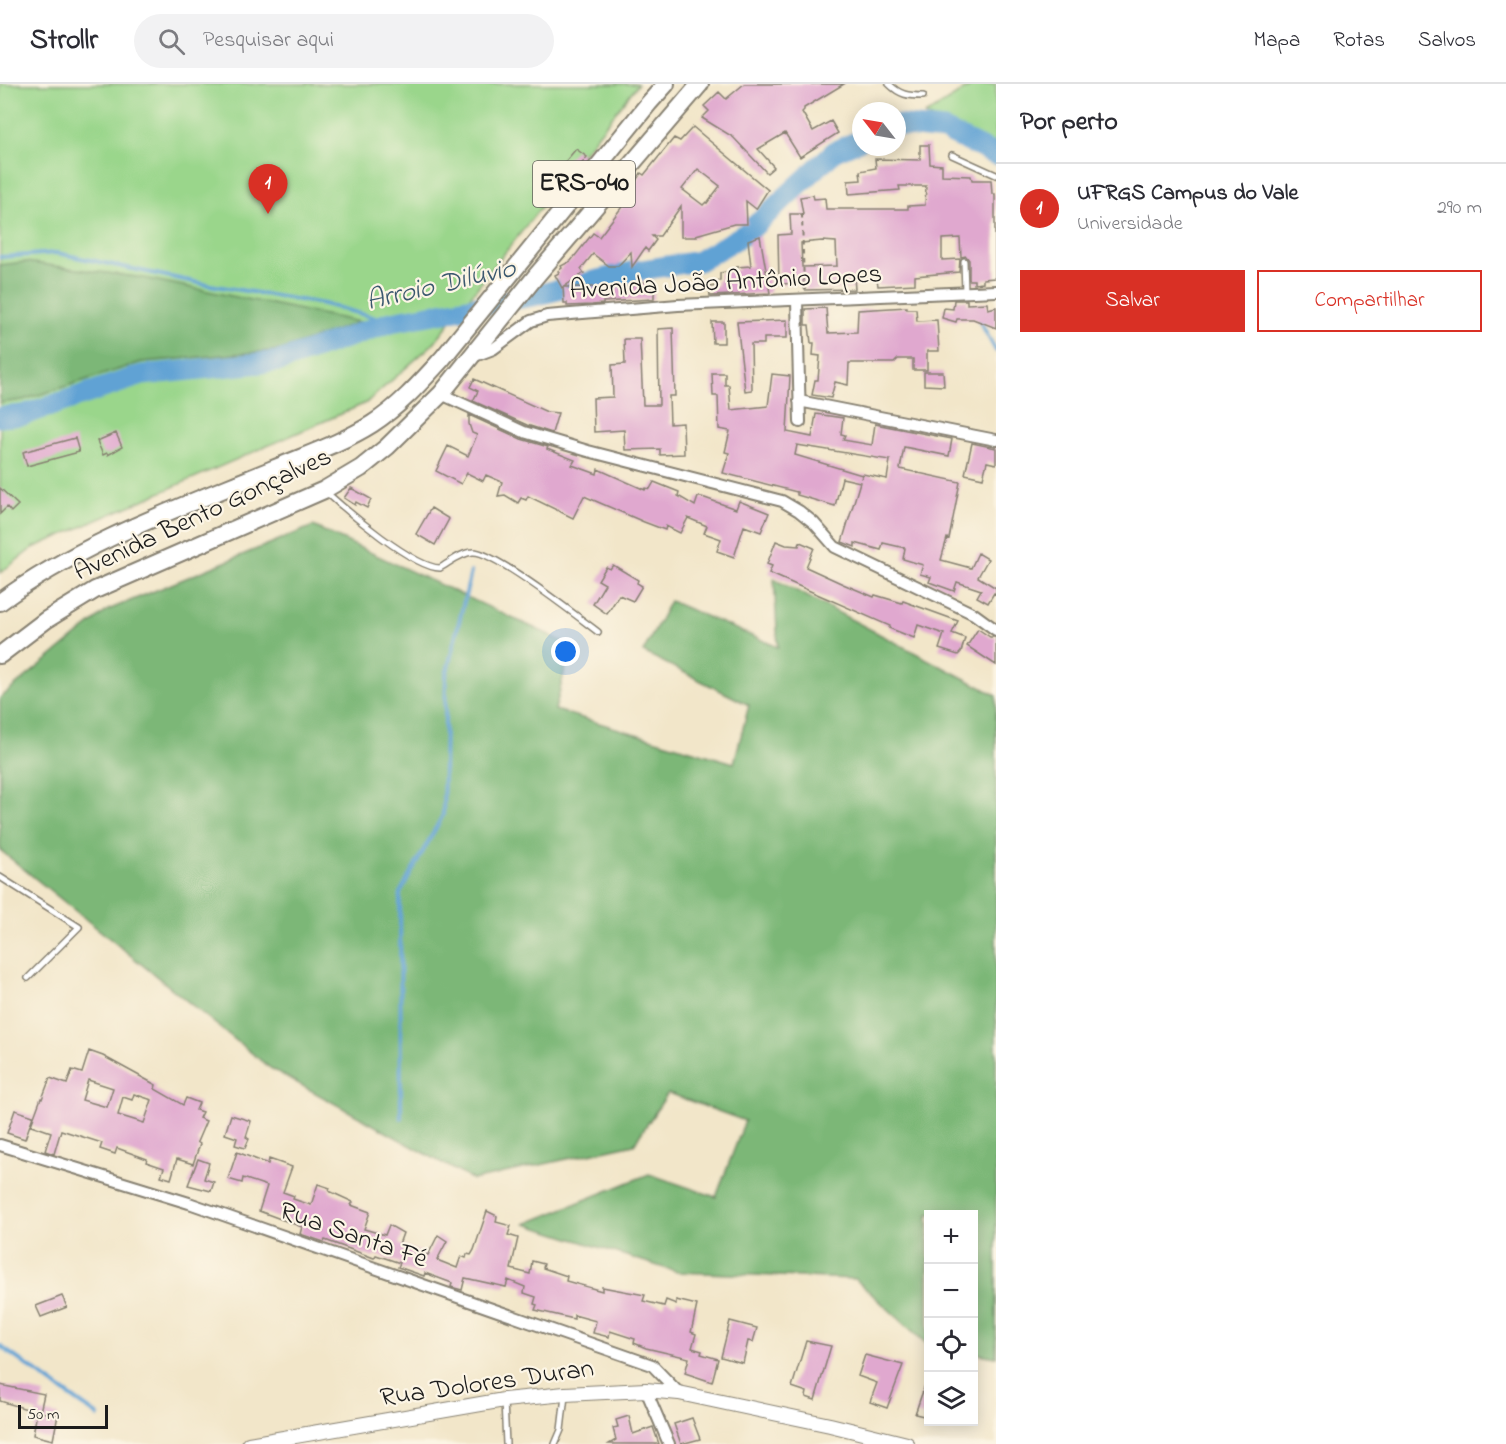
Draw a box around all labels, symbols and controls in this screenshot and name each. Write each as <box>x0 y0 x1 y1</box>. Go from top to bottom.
search box <box>134 14 554 68</box>
text: Strollr <box>30 21 98 62</box>
icon: search <box>155 25 188 58</box>
text: Pesquisar aqui <box>203 25 334 57</box>
text: Mapa <box>1253 26 1300 56</box>
text: Rotas <box>1333 26 1385 56</box>
text: Salvos <box>1418 26 1476 56</box>
north arrow <box>852 102 906 156</box>
text: Por perto <box>1020 104 1118 142</box>
road number: ERS-040 <box>533 161 635 207</box>
pin: 1 <box>248 164 288 214</box>
text: UFRGS Campus do Vale <box>1077 178 1298 210</box>
text: 1 <box>1036 194 1043 223</box>
text: 290 m <box>1437 194 1482 223</box>
text: Universidade <box>1077 210 1183 239</box>
water label: Arroio Dilúvio <box>362 249 521 323</box>
street label: Avenida João Antônio Lopes <box>569 255 883 311</box>
button: Salvar <box>1020 270 1245 332</box>
button: Compartilhar <box>1257 270 1482 332</box>
street label: Avenida Bento Gonçalves <box>68 438 338 592</box>
your location <box>551 637 580 666</box>
street label: Rua Santa Fé <box>274 1192 433 1280</box>
map controls <box>924 1210 978 1426</box>
button: + <box>924 1210 978 1264</box>
button: − <box>924 1264 978 1318</box>
button: locate <box>924 1318 978 1372</box>
street label: Rua Dolores Duran <box>378 1350 596 1418</box>
button: layers <box>924 1372 978 1426</box>
scale bar <box>18 1402 108 1430</box>
text: 50 m <box>27 1403 59 1427</box>

